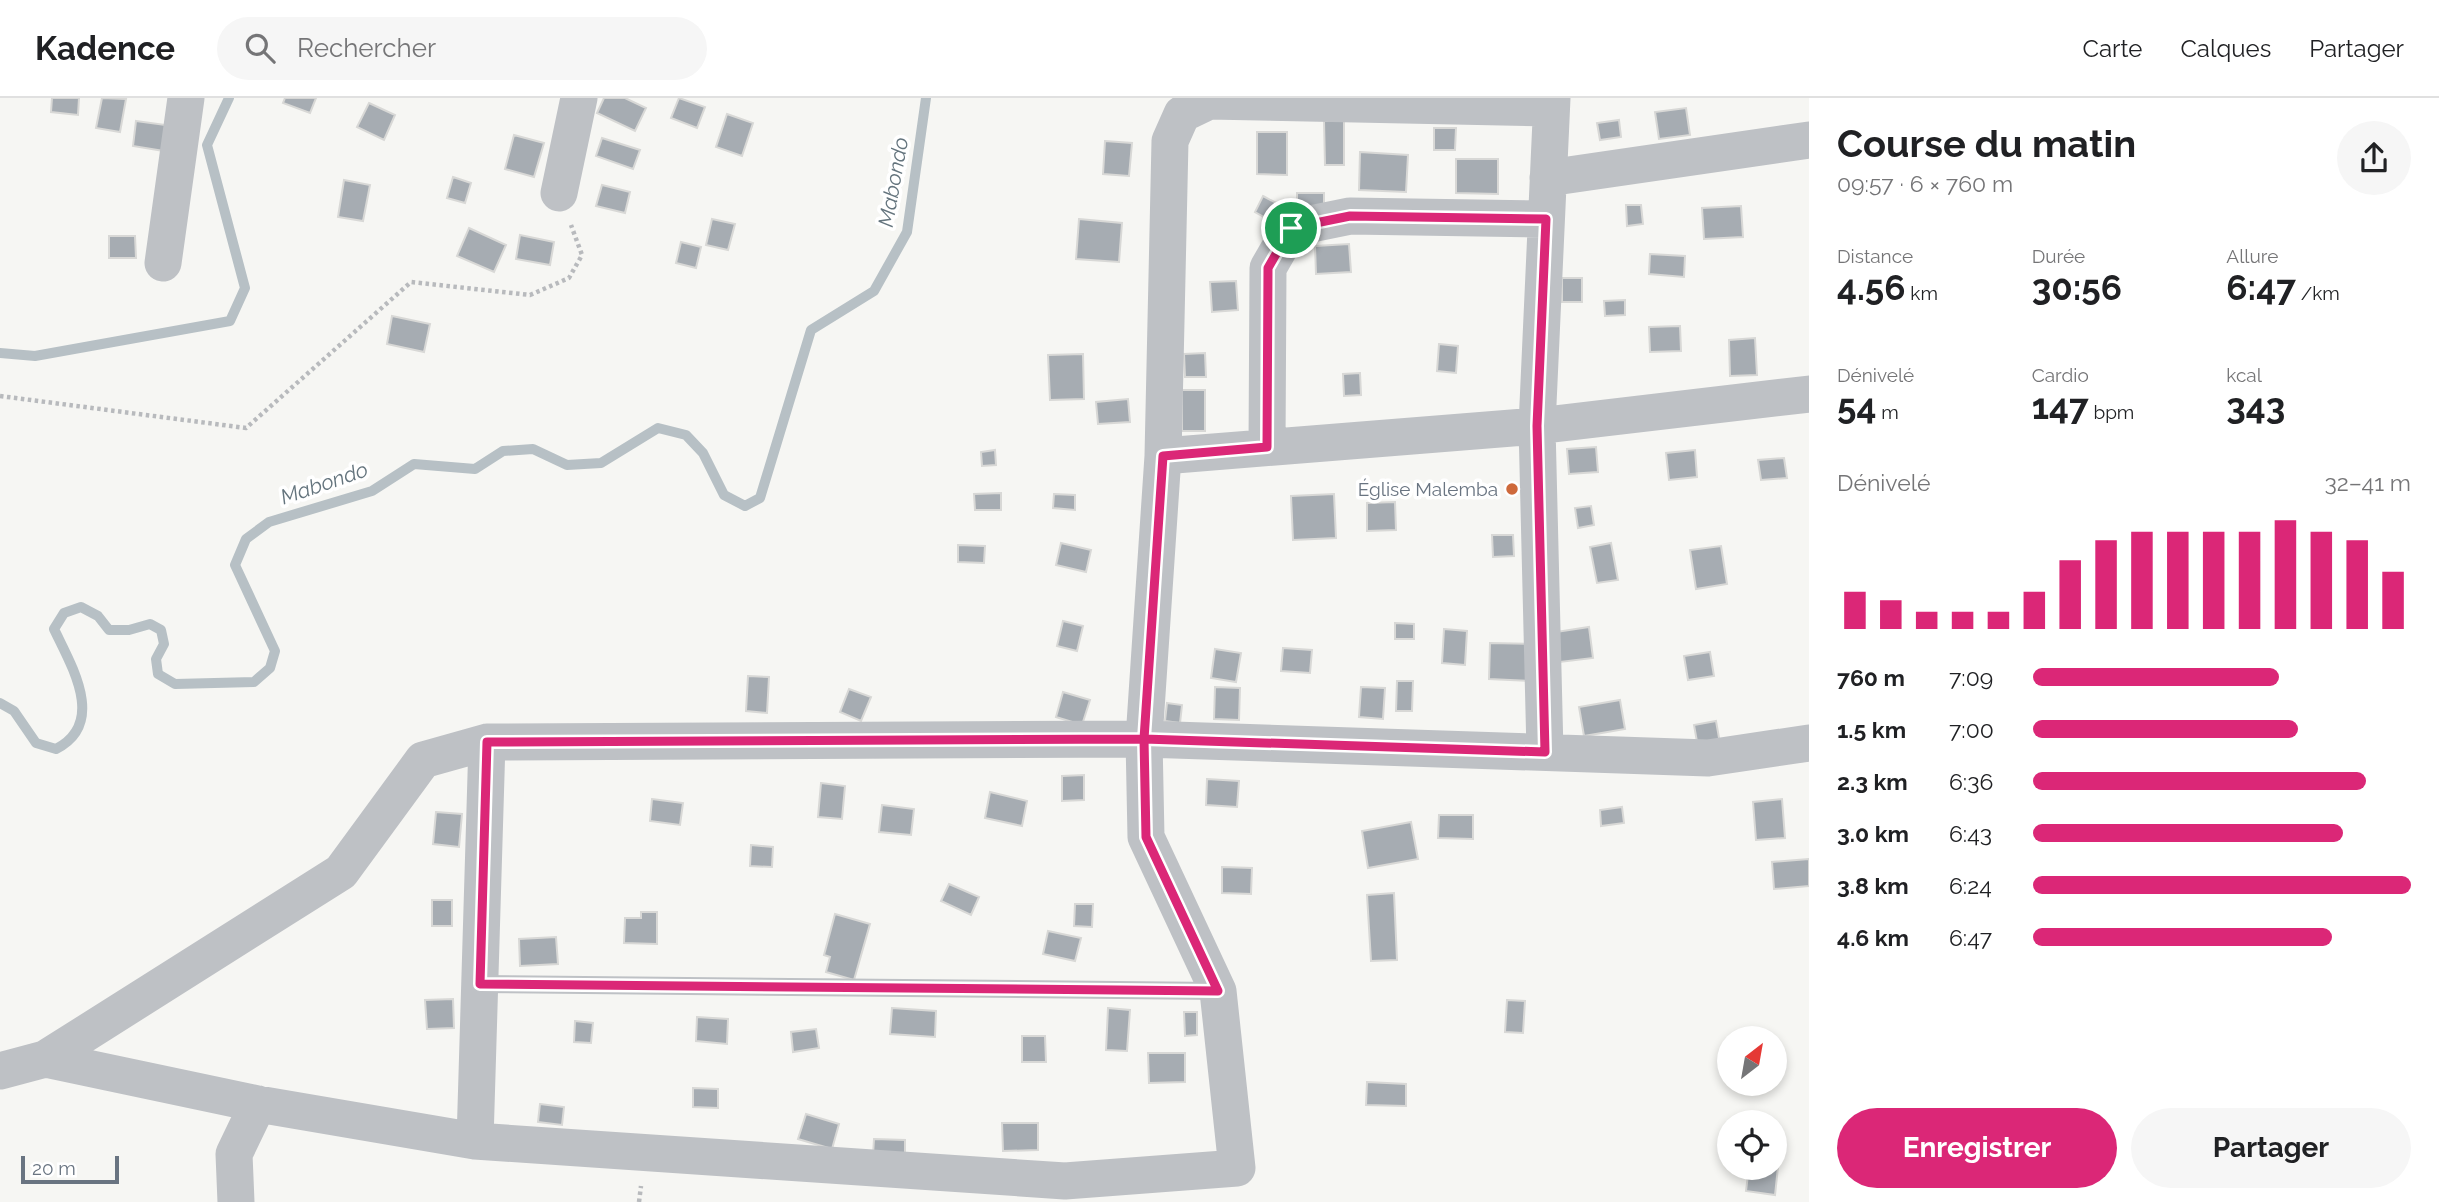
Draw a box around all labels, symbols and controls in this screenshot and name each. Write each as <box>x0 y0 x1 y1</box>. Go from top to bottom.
search box <box>217 17 707 80</box>
text: Kadence <box>35 29 175 68</box>
icon: search <box>241 29 279 67</box>
text: Rechercher <box>297 33 436 63</box>
text: Carte <box>2083 34 2142 63</box>
text: Calques <box>2180 34 2271 63</box>
text: Partager <box>2309 34 2404 63</box>
text: Course du matin <box>1837 121 2136 166</box>
button: share <box>2337 121 2411 195</box>
water label: Mabondo <box>873 135 913 229</box>
text: 09:57 · 6 × 760 m <box>1837 170 2013 197</box>
pin <box>1261 198 1321 258</box>
icon: arrive <box>1272 209 1310 247</box>
text: Distance <box>1837 245 1913 267</box>
text: Durée <box>2032 245 2085 267</box>
text: Allure <box>2226 245 2278 267</box>
text: 4.56 <box>1837 267 1906 308</box>
text: 30:56 <box>2032 267 2122 308</box>
text: 6:47 <box>2226 267 2296 308</box>
text: km <box>1906 282 1938 304</box>
text: /km <box>2296 282 2340 304</box>
text: Dénivelé <box>1837 364 1914 386</box>
text: Cardio <box>2032 364 2089 386</box>
text: kcal <box>2226 364 2262 386</box>
text: 54 <box>1837 386 1876 427</box>
text: 147 <box>2032 386 2089 427</box>
text: 343 <box>2226 386 2285 427</box>
text: m <box>1876 401 1899 423</box>
text: bpm <box>2089 401 2134 423</box>
water label: Mabondo <box>277 456 371 510</box>
text: Dénivelé <box>1837 469 1930 496</box>
text: 32–41 m <box>2324 469 2411 496</box>
place label: Église Malemba <box>1358 478 1498 500</box>
marker: Église Malemba <box>1504 481 1520 497</box>
text: 760 m <box>1837 664 1905 691</box>
text: 7:09 <box>1949 664 1993 691</box>
text: 1.5 km <box>1837 716 1906 743</box>
text: 7:00 <box>1949 716 1994 743</box>
text: 2.3 km <box>1837 768 1908 795</box>
text: 6:36 <box>1949 768 1993 795</box>
text: 3.0 km <box>1837 820 1909 847</box>
text: 6:43 <box>1949 820 1992 847</box>
text: 3.8 km <box>1837 872 1909 899</box>
text: 6:24 <box>1949 872 1992 899</box>
text: 4.6 km <box>1837 924 1909 951</box>
text: 6:47 <box>1949 924 1992 951</box>
north arrow <box>1717 1026 1787 1096</box>
map controls <box>1717 1026 1787 1180</box>
button: Enregistrer <box>1837 1108 2117 1188</box>
button: Partager <box>2131 1108 2411 1188</box>
button: locate <box>1717 1110 1787 1180</box>
scale bar <box>21 1153 119 1185</box>
text: 20 m <box>32 1157 76 1179</box>

